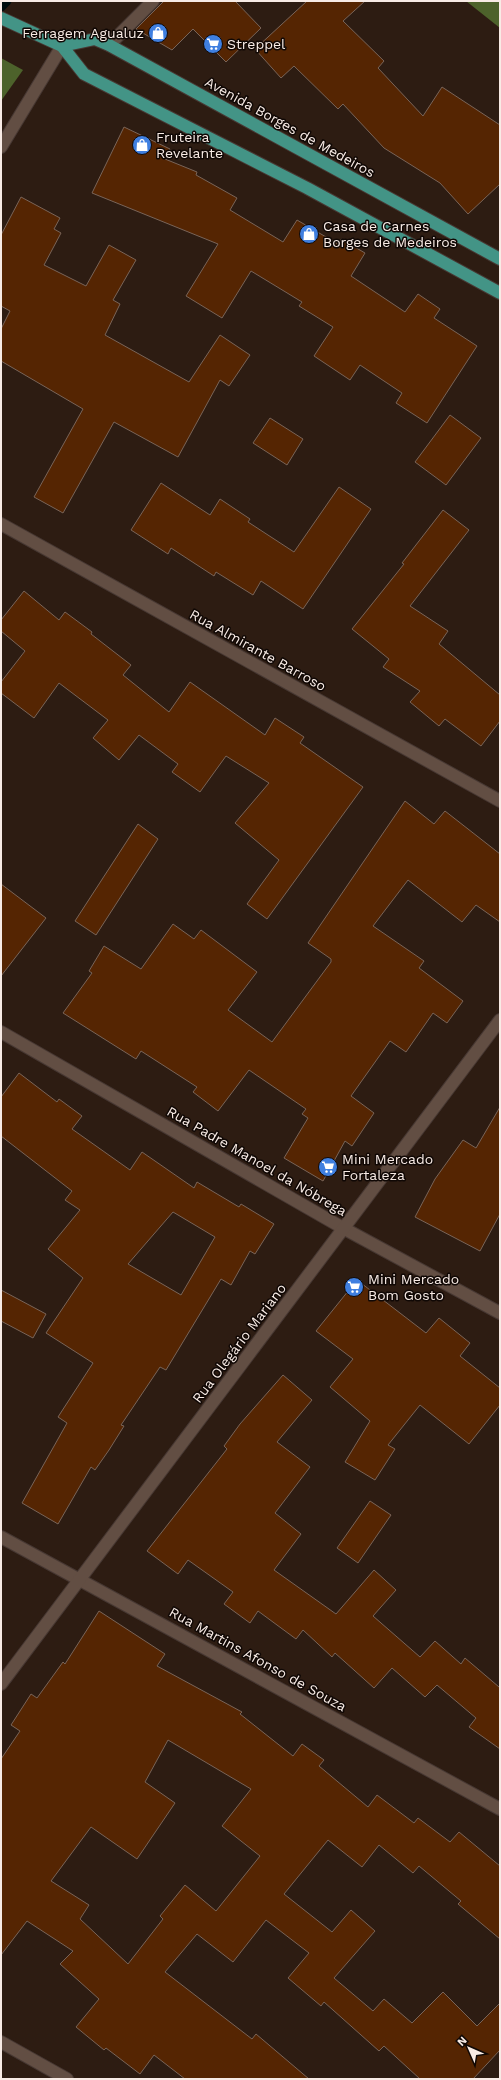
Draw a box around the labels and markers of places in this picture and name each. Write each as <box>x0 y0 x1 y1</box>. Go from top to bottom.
shop icon: Ferragem Agualuz <box>147 22 169 44</box>
place label: Ferragem Agualuz <box>22 25 144 41</box>
supermarket icon: Streppel <box>202 33 224 55</box>
place label: Streppel <box>227 36 286 52</box>
place label: Fruteira Revelante <box>156 129 223 161</box>
shop icon: Fruteira Revelante <box>131 134 153 156</box>
place label: Casa de Carnes Borges de Medeiros <box>323 218 457 250</box>
shop icon: Casa de Carnes Borges de Medeiros <box>298 223 320 245</box>
place label: Mini Mercado Fortaleza <box>342 1151 433 1183</box>
supermarket icon: Mini Mercado Fortaleza <box>317 1156 339 1178</box>
place label: Mini Mercado Bom Gosto <box>368 1271 459 1303</box>
supermarket icon: Mini Mercado Bom Gosto <box>343 1276 365 1298</box>

